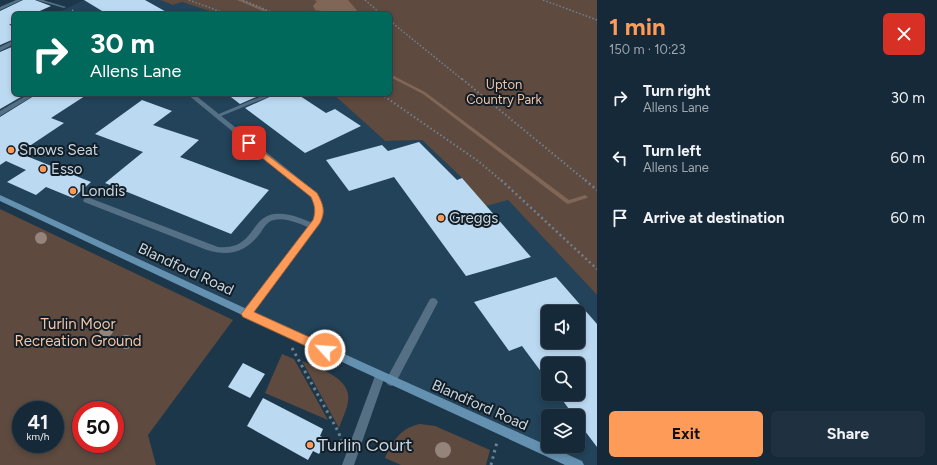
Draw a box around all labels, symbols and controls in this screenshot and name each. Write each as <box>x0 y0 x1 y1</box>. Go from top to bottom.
text: 1 min <box>609 12 666 41</box>
button: close <box>883 13 925 55</box>
text: 30 m <box>90 26 155 60</box>
icon: right <box>24 28 76 80</box>
text: 150 m · 10:23 <box>609 42 686 57</box>
text: Allens Lane <box>90 60 181 82</box>
park label: Upton Country Park <box>466 77 542 107</box>
text: Turn right <box>643 82 711 100</box>
icon: right <box>609 87 631 109</box>
text: 30 m <box>891 89 925 107</box>
text: Allens Lane <box>643 100 709 115</box>
pin <box>232 126 266 160</box>
icon: arrive <box>238 132 260 154</box>
place label: Snows Seat <box>19 141 99 159</box>
text: Turn left <box>643 142 701 160</box>
marker: Snows Seat <box>6 145 16 155</box>
icon: left <box>609 147 631 169</box>
text: 60 m <box>890 149 925 167</box>
place label: Esso <box>51 160 83 178</box>
text: Allens Lane <box>643 160 709 175</box>
marker: Esso <box>38 164 48 174</box>
place label: Londis <box>81 182 125 200</box>
marker: Londis <box>68 186 78 196</box>
icon: arrive <box>609 207 631 229</box>
place label: Greggs <box>449 209 498 227</box>
text: Arrive at destination <box>643 209 784 227</box>
text: 60 m <box>890 209 925 227</box>
marker: Greggs <box>436 213 446 223</box>
street label: Blandford Road <box>135 239 237 299</box>
map controls <box>541 305 585 453</box>
button: sound <box>541 305 585 349</box>
park label: Turlin Moor Recreation Ground <box>14 315 142 350</box>
position arrow <box>304 329 346 371</box>
button: search <box>541 357 585 401</box>
street label: Blandford Road <box>429 376 531 434</box>
speed limit sign: 50 <box>72 401 124 453</box>
button: layers <box>541 409 585 453</box>
text: 41 <box>27 410 49 434</box>
button: Exit <box>609 411 763 457</box>
button: Share <box>771 411 925 457</box>
text: km/h <box>27 430 49 443</box>
place label: Turlin Court <box>318 434 412 456</box>
marker: Turlin Court <box>305 440 315 450</box>

